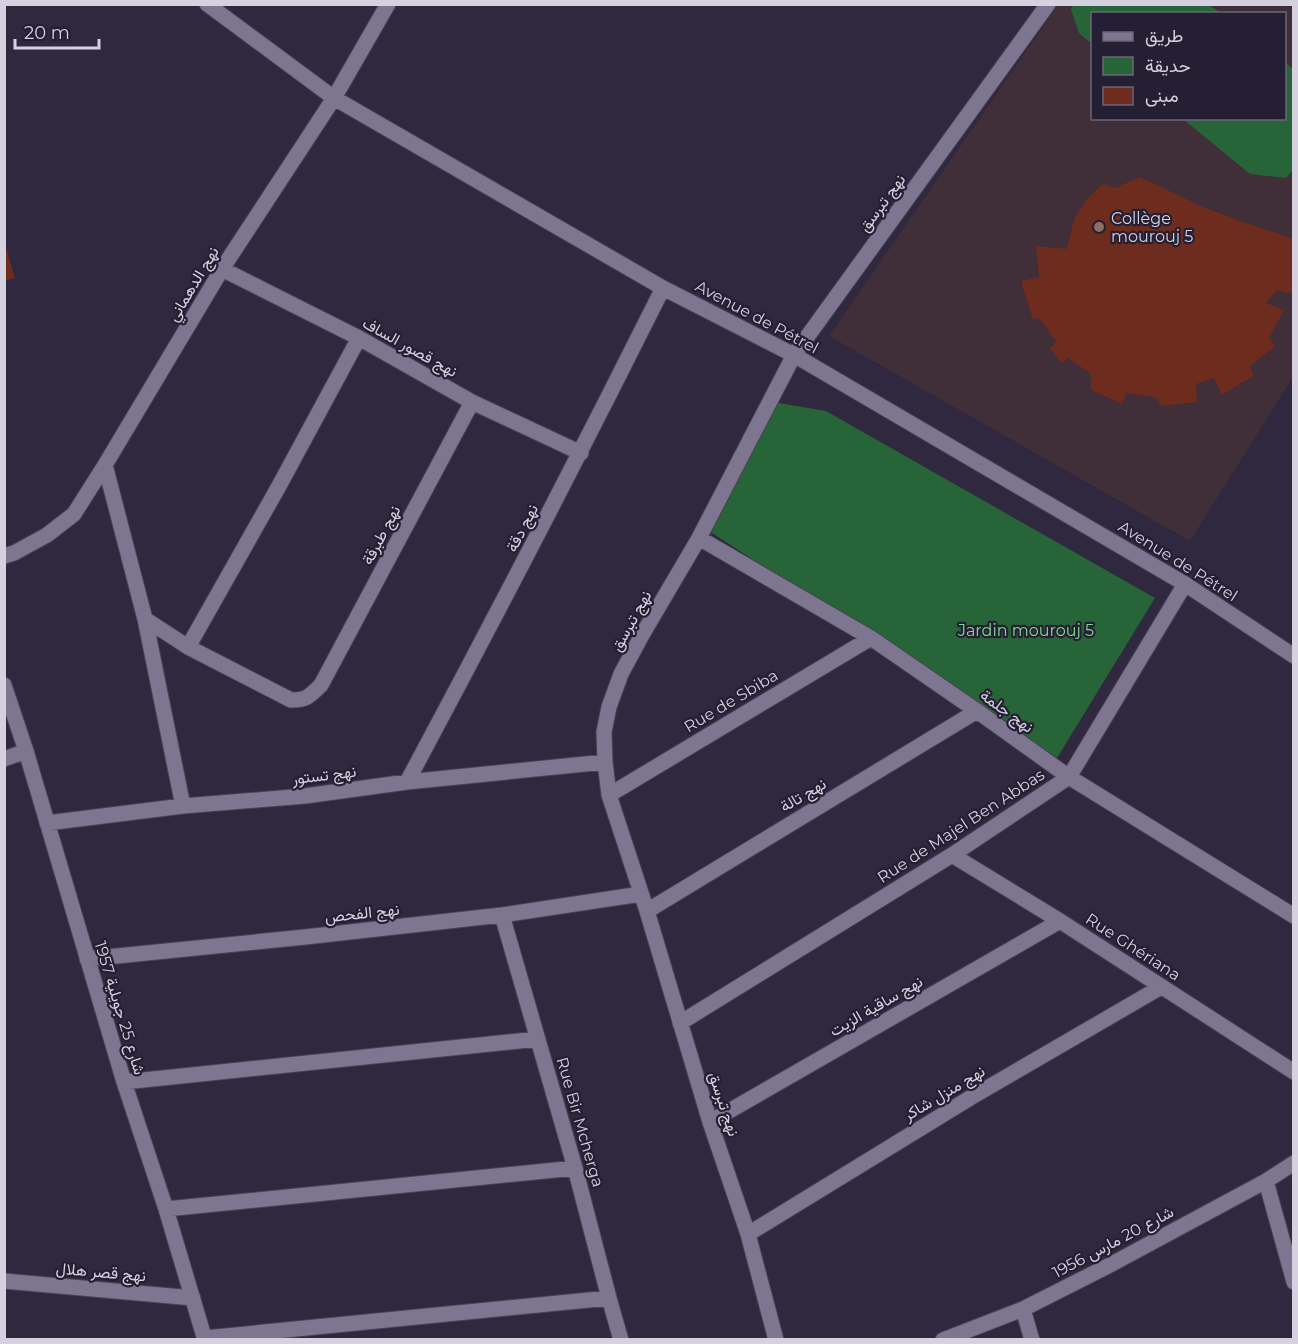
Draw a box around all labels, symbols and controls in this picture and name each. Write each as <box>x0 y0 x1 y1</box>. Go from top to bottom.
scale bar <box>15 12 99 50</box>
legend <box>1091 12 1286 120</box>
text: 20 m <box>24 22 70 44</box>
text: طريق <box>1145 25 1183 47</box>
text: حديقة <box>1145 55 1191 77</box>
text: مبنى <box>1145 85 1179 107</box>
street label: نهج تبرسق <box>855 170 911 237</box>
place label: Collège mourouj 5 <box>1111 209 1193 246</box>
marker: Collège mourouj 5 <box>1092 220 1106 234</box>
street label: نهج الدهماني <box>163 243 226 327</box>
street label: Avenue de Pétrel <box>692 276 822 358</box>
street label: نهج قصور الساف <box>358 313 461 383</box>
street label: نهج دقة <box>502 501 544 556</box>
street label: نهج طبرقة <box>357 502 406 569</box>
street label: Avenue de Pétrel <box>1115 517 1241 605</box>
street label: نهج تبرسق <box>607 587 657 656</box>
park label: Jardin mourouj 5 <box>957 621 1094 640</box>
street label: Rue de Sbiba <box>681 666 781 736</box>
street label: نهج جلمة <box>976 685 1037 738</box>
street label: نهج تستور <box>290 762 357 790</box>
street label: Rue de Majel Ben Abbas <box>874 765 1048 887</box>
street label: نهج تالة <box>777 774 830 818</box>
street label: نهج الفحص <box>324 900 401 928</box>
street label: Rue Ghériana <box>1082 909 1184 985</box>
street label: شارع 25 جويلية 1957 <box>89 939 149 1078</box>
street label: نهج ساقية الزيت <box>826 972 927 1042</box>
street label: Rue Bir Mcherga <box>552 1055 608 1189</box>
street label: نهج منزل شاكر <box>899 1061 989 1127</box>
street label: نهج تبرسق <box>703 1069 743 1139</box>
street label: شارع 20 مارس 1956 <box>1049 1202 1178 1284</box>
street label: نهج قصر هلال <box>55 1259 147 1287</box>

